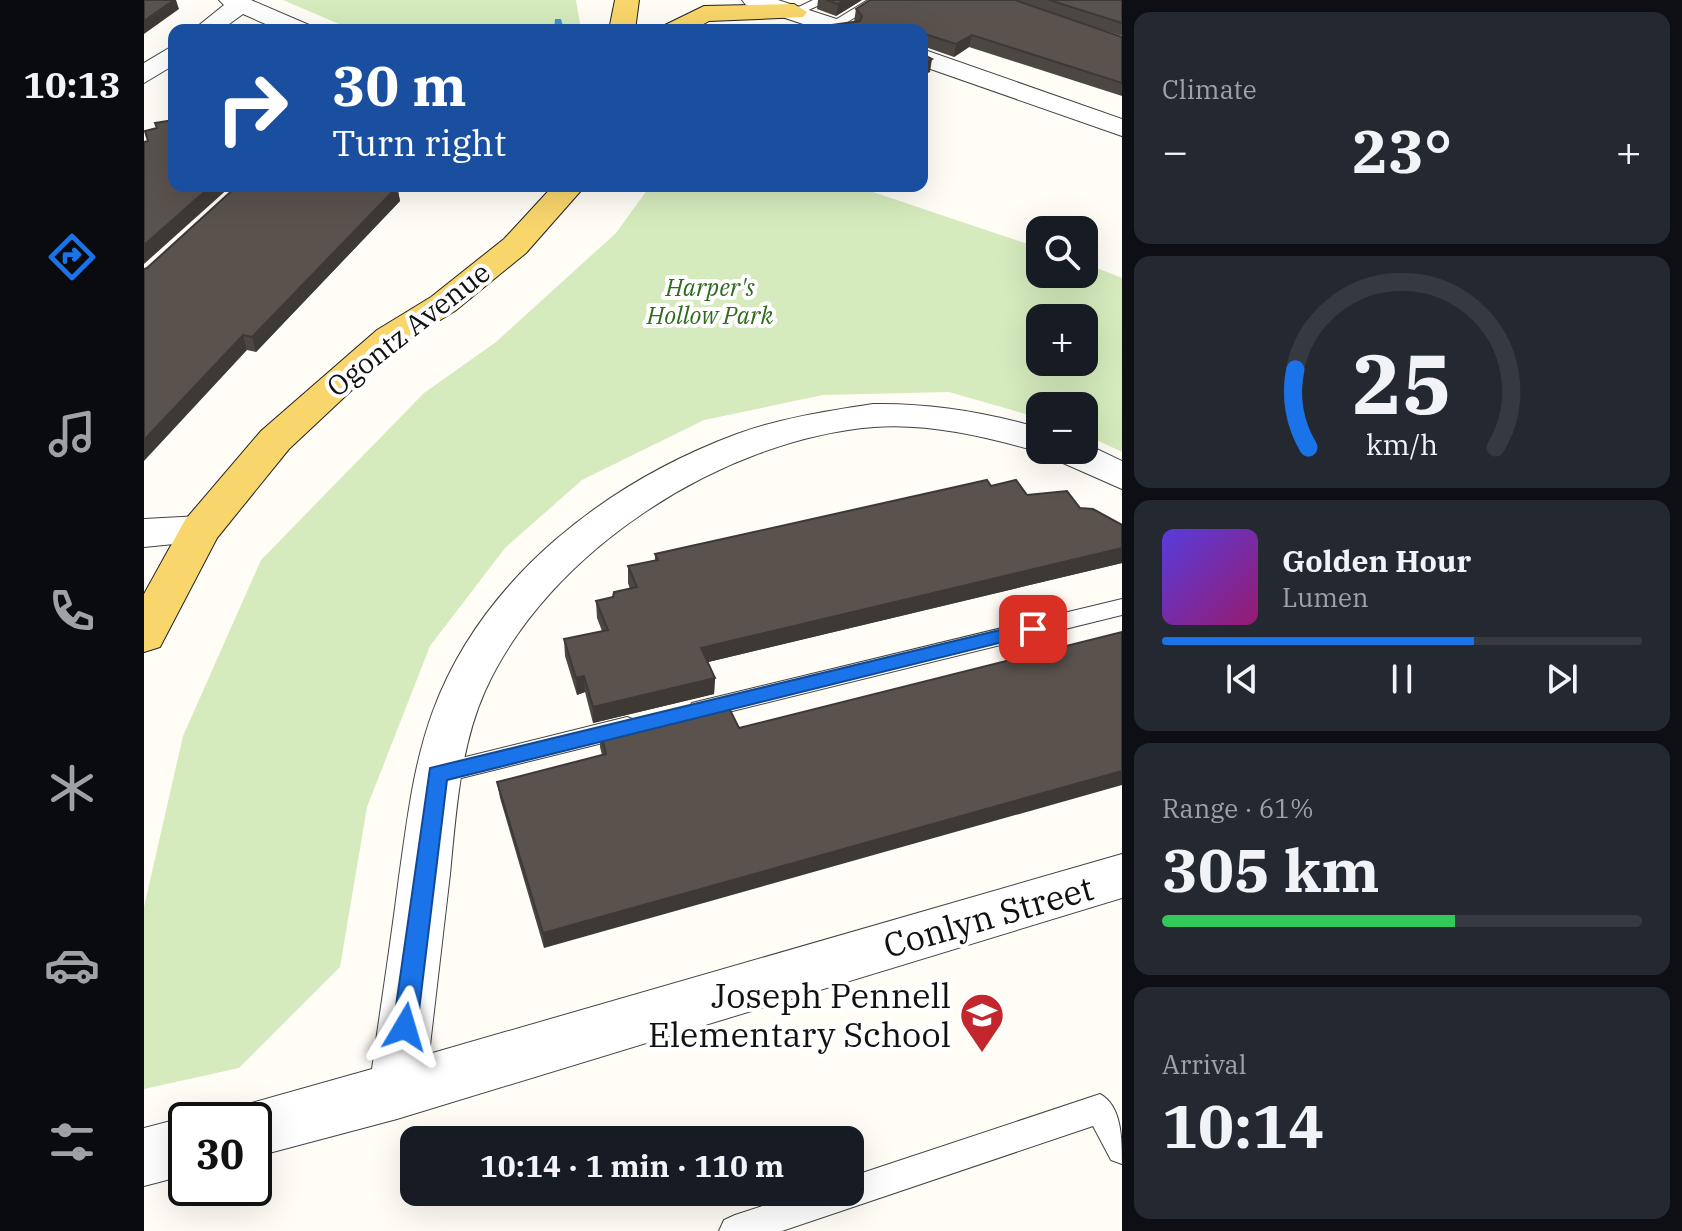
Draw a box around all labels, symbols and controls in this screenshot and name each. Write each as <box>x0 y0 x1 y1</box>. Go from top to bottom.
text: 30 m <box>332 49 467 121</box>
icon: right <box>200 56 304 160</box>
text: 10:13 <box>23 61 121 108</box>
text: Climate <box>1162 72 1257 106</box>
text: 23° <box>1352 111 1452 190</box>
text: Turn right <box>332 119 506 166</box>
text: − <box>1162 122 1188 179</box>
text: + <box>1616 122 1642 179</box>
map controls <box>1026 216 1098 464</box>
button: search <box>1026 216 1098 288</box>
icon: directions <box>44 229 100 285</box>
street label: Ogontz Avenue <box>319 254 497 404</box>
park label: Harper's Hollow Park <box>646 271 773 331</box>
button: + <box>1026 304 1098 376</box>
text: 25 <box>1352 328 1452 436</box>
button: − <box>1026 392 1098 464</box>
icon: music <box>44 406 100 462</box>
text: km/h <box>1366 426 1438 463</box>
text: Golden Hour <box>1282 541 1471 580</box>
text: Lumen <box>1282 580 1369 614</box>
icon: phone <box>44 583 100 639</box>
pin <box>999 595 1067 663</box>
icon: arrive <box>1011 607 1055 651</box>
icon: previous <box>1220 657 1264 701</box>
icon: pause <box>1380 657 1424 701</box>
icon: next <box>1540 657 1584 701</box>
icon: climate <box>44 760 100 816</box>
text: Range · 61% <box>1162 791 1314 825</box>
text: 305 km <box>1162 830 1380 909</box>
street label: Conlyn Street <box>878 865 1098 967</box>
icon: car <box>44 937 100 993</box>
place label: Joseph Pennell Elementary School <box>648 973 951 1056</box>
position arrow <box>363 985 447 1069</box>
school or university icon: Joseph Pennell Elementary School <box>958 991 1006 1054</box>
text: Arrival <box>1162 1047 1247 1081</box>
text: 10:14 <box>1162 1086 1324 1165</box>
speed limit sign: 30 <box>168 1102 272 1206</box>
icon: filters <box>44 1114 100 1170</box>
text: 10:14 · 1 min · 110 m <box>480 1146 784 1185</box>

